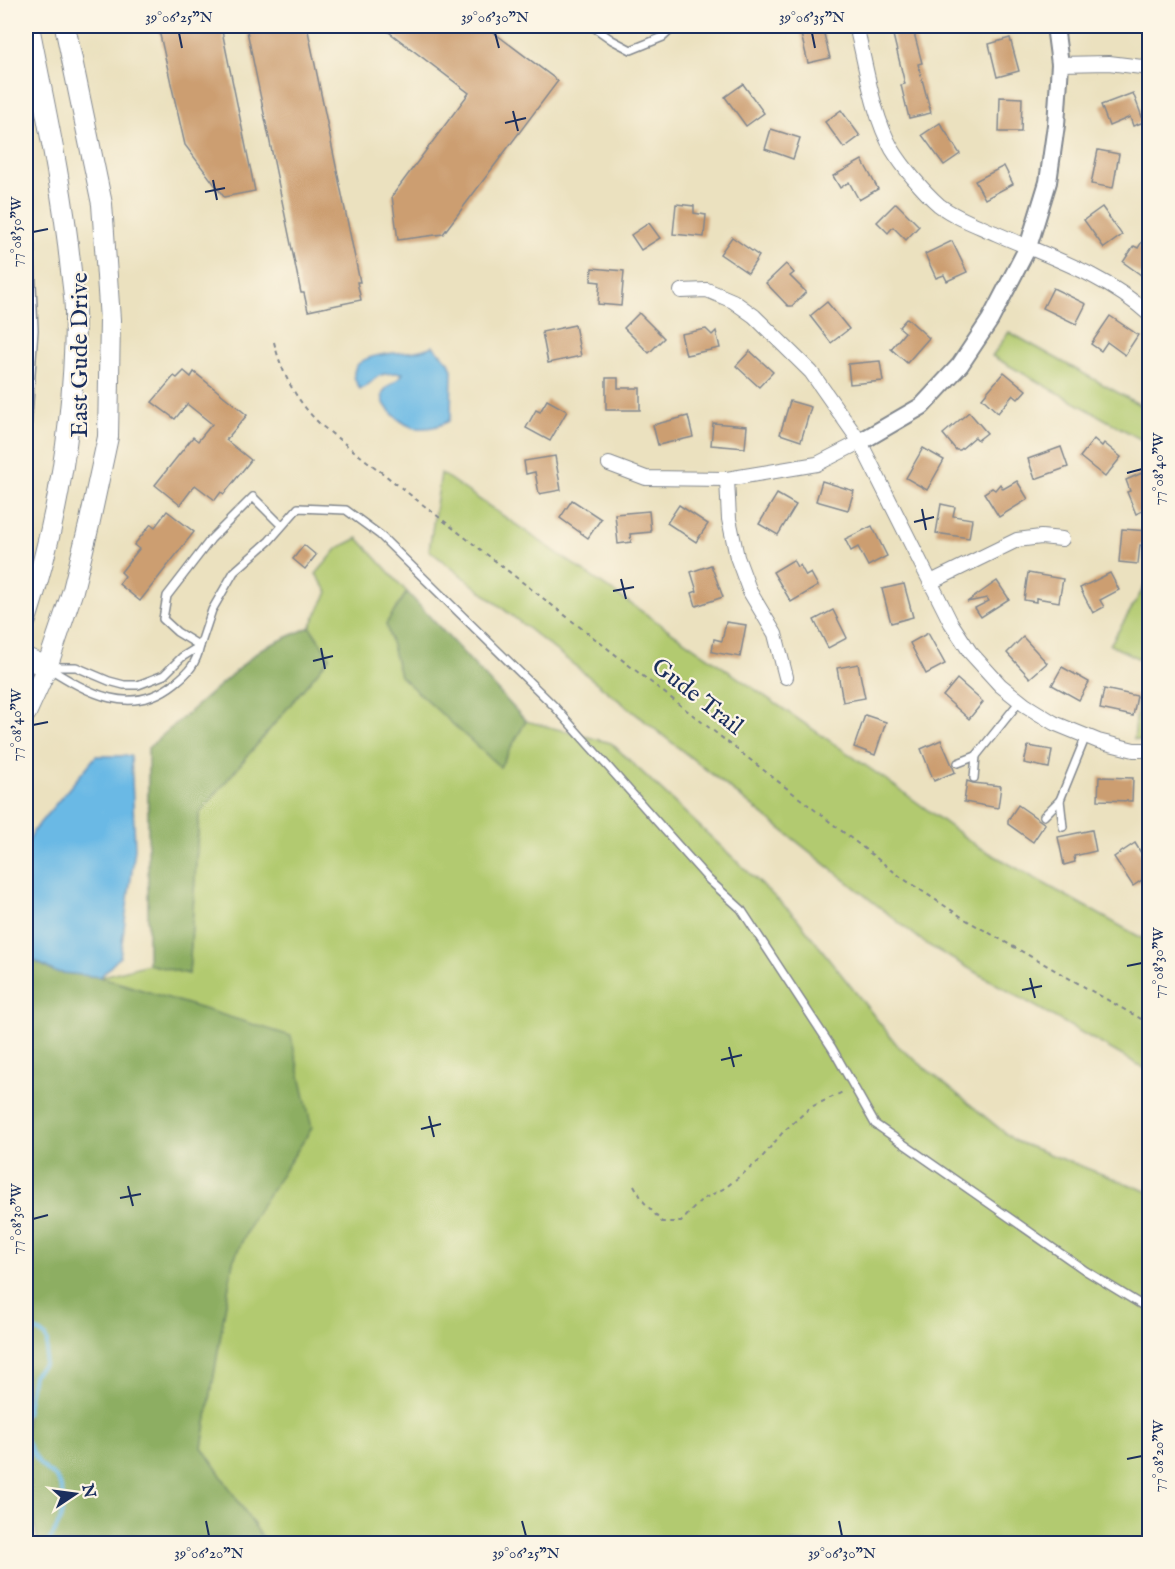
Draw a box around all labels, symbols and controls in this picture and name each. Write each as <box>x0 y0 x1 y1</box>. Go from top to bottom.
text: 39°06'25"N <box>145 8 213 27</box>
text: 39°06'30"N <box>461 8 529 27</box>
text: 39°06'35"N <box>779 8 845 27</box>
text: 77°08'50"W <box>7 196 26 267</box>
street label: East Gude Drive <box>65 272 96 438</box>
text: 77°08'40"W <box>1149 432 1168 505</box>
street label: Gude Trail <box>645 651 750 743</box>
text: 77°08'40"W <box>7 688 26 761</box>
text: 77°08'30"W <box>1149 927 1168 998</box>
text: 77°08'30"W <box>7 1183 26 1254</box>
text: 77°08'20"W <box>1149 1419 1168 1492</box>
north arrow <box>45 1464 105 1524</box>
text: N <box>76 1481 99 1500</box>
text: 39°06'20"N <box>174 1544 244 1563</box>
text: 39°06'25"N <box>492 1544 560 1563</box>
text: 39°06'30"N <box>808 1544 876 1563</box>

